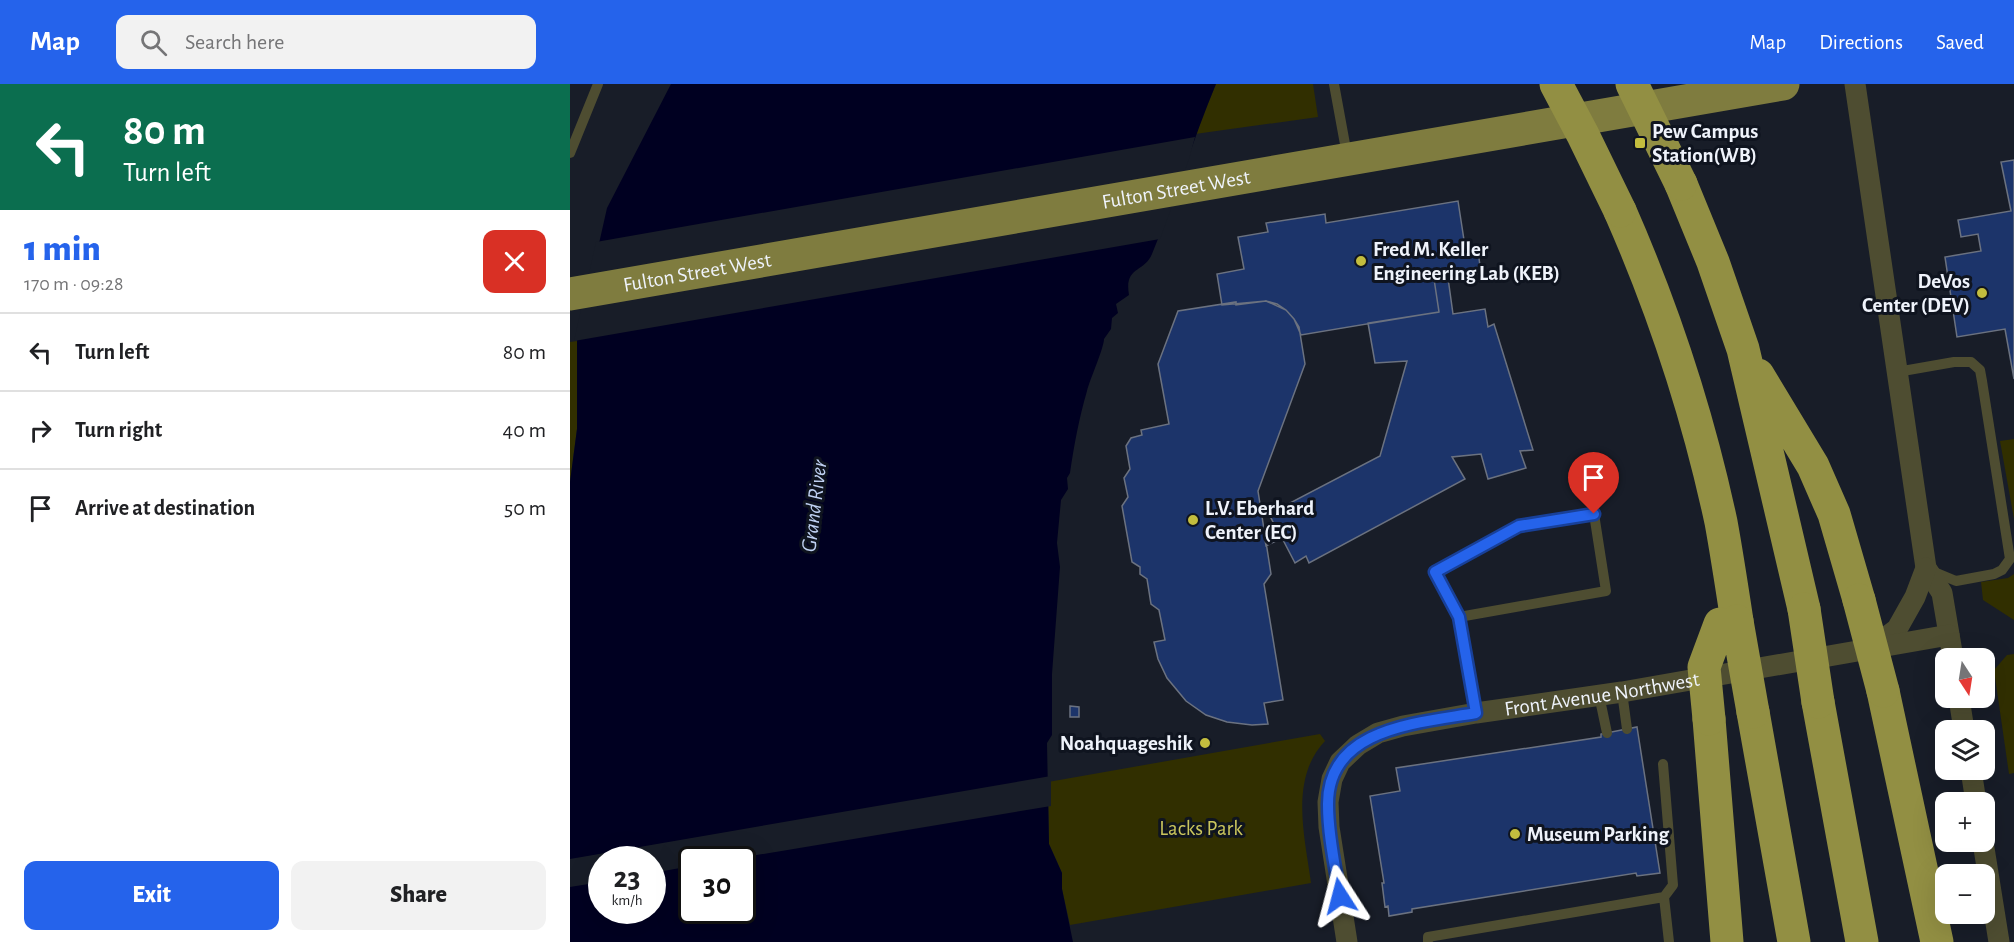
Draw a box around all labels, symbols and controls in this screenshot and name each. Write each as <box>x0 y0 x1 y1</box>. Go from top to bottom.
search box <box>116 15 536 69</box>
icon: search <box>137 26 170 59</box>
text: Map <box>30 28 80 56</box>
text: Search here <box>185 31 284 53</box>
text: Map <box>1750 32 1786 53</box>
text: Directions <box>1819 32 1903 53</box>
text: Saved <box>1936 32 1984 53</box>
icon: left <box>24 108 102 186</box>
text: 80 m <box>123 110 206 152</box>
place label: Pew Campus Station(WB) <box>1652 121 1758 166</box>
marker: Pew Campus Station(WB) <box>1633 136 1647 150</box>
text: Turn left <box>123 159 211 186</box>
street label: Fulton Street West <box>1100 166 1252 212</box>
button: close <box>483 230 546 293</box>
text: 1 min <box>24 231 101 267</box>
place label: Fred M. Keller Engineering Lab (KEB) <box>1373 239 1560 284</box>
street label: Fulton Street West <box>622 249 773 295</box>
marker: Fred M. Keller Engineering Lab (KEB) <box>1354 254 1368 268</box>
place label: DeVos Center (DEV) <box>1862 271 1970 316</box>
text: 170 m · 09:28 <box>24 274 123 294</box>
marker: DeVos Center (DEV) <box>1975 286 1989 300</box>
icon: left <box>24 336 57 369</box>
text: Turn left <box>75 341 149 363</box>
text: 80 m <box>503 341 546 363</box>
icon: right <box>24 414 57 447</box>
text: Turn right <box>75 419 162 441</box>
text: 40 m <box>503 419 546 441</box>
pin <box>1568 452 1619 514</box>
water label: Grand River <box>797 458 831 553</box>
icon: arrive <box>1577 461 1610 494</box>
icon: arrive <box>24 492 57 525</box>
text: Arrive at destination <box>75 497 255 519</box>
text: 50 m <box>504 497 546 519</box>
place label: L.V. Eberhard Center (EC) <box>1205 498 1314 543</box>
marker: L.V. Eberhard Center (EC) <box>1186 513 1200 527</box>
north arrow <box>1935 648 1995 708</box>
map controls <box>1935 648 1995 924</box>
street label: Front Avenue Northwest <box>1503 668 1701 719</box>
button: layers <box>1935 720 1995 780</box>
place label: Noahquageshik <box>1060 733 1194 754</box>
marker: Noahquageshik <box>1198 736 1212 750</box>
button: + <box>1935 792 1995 852</box>
park label: Lacks Park <box>1159 818 1243 839</box>
place label: Museum Parking <box>1527 824 1670 845</box>
marker: Museum Parking <box>1508 827 1522 841</box>
speed limit sign: 30 <box>678 846 756 924</box>
button: Exit <box>24 861 279 930</box>
button: Share <box>291 861 546 930</box>
text: 23 <box>613 863 641 893</box>
position arrow <box>1308 864 1372 928</box>
button: − <box>1935 864 1995 924</box>
text: km/h <box>612 893 642 908</box>

